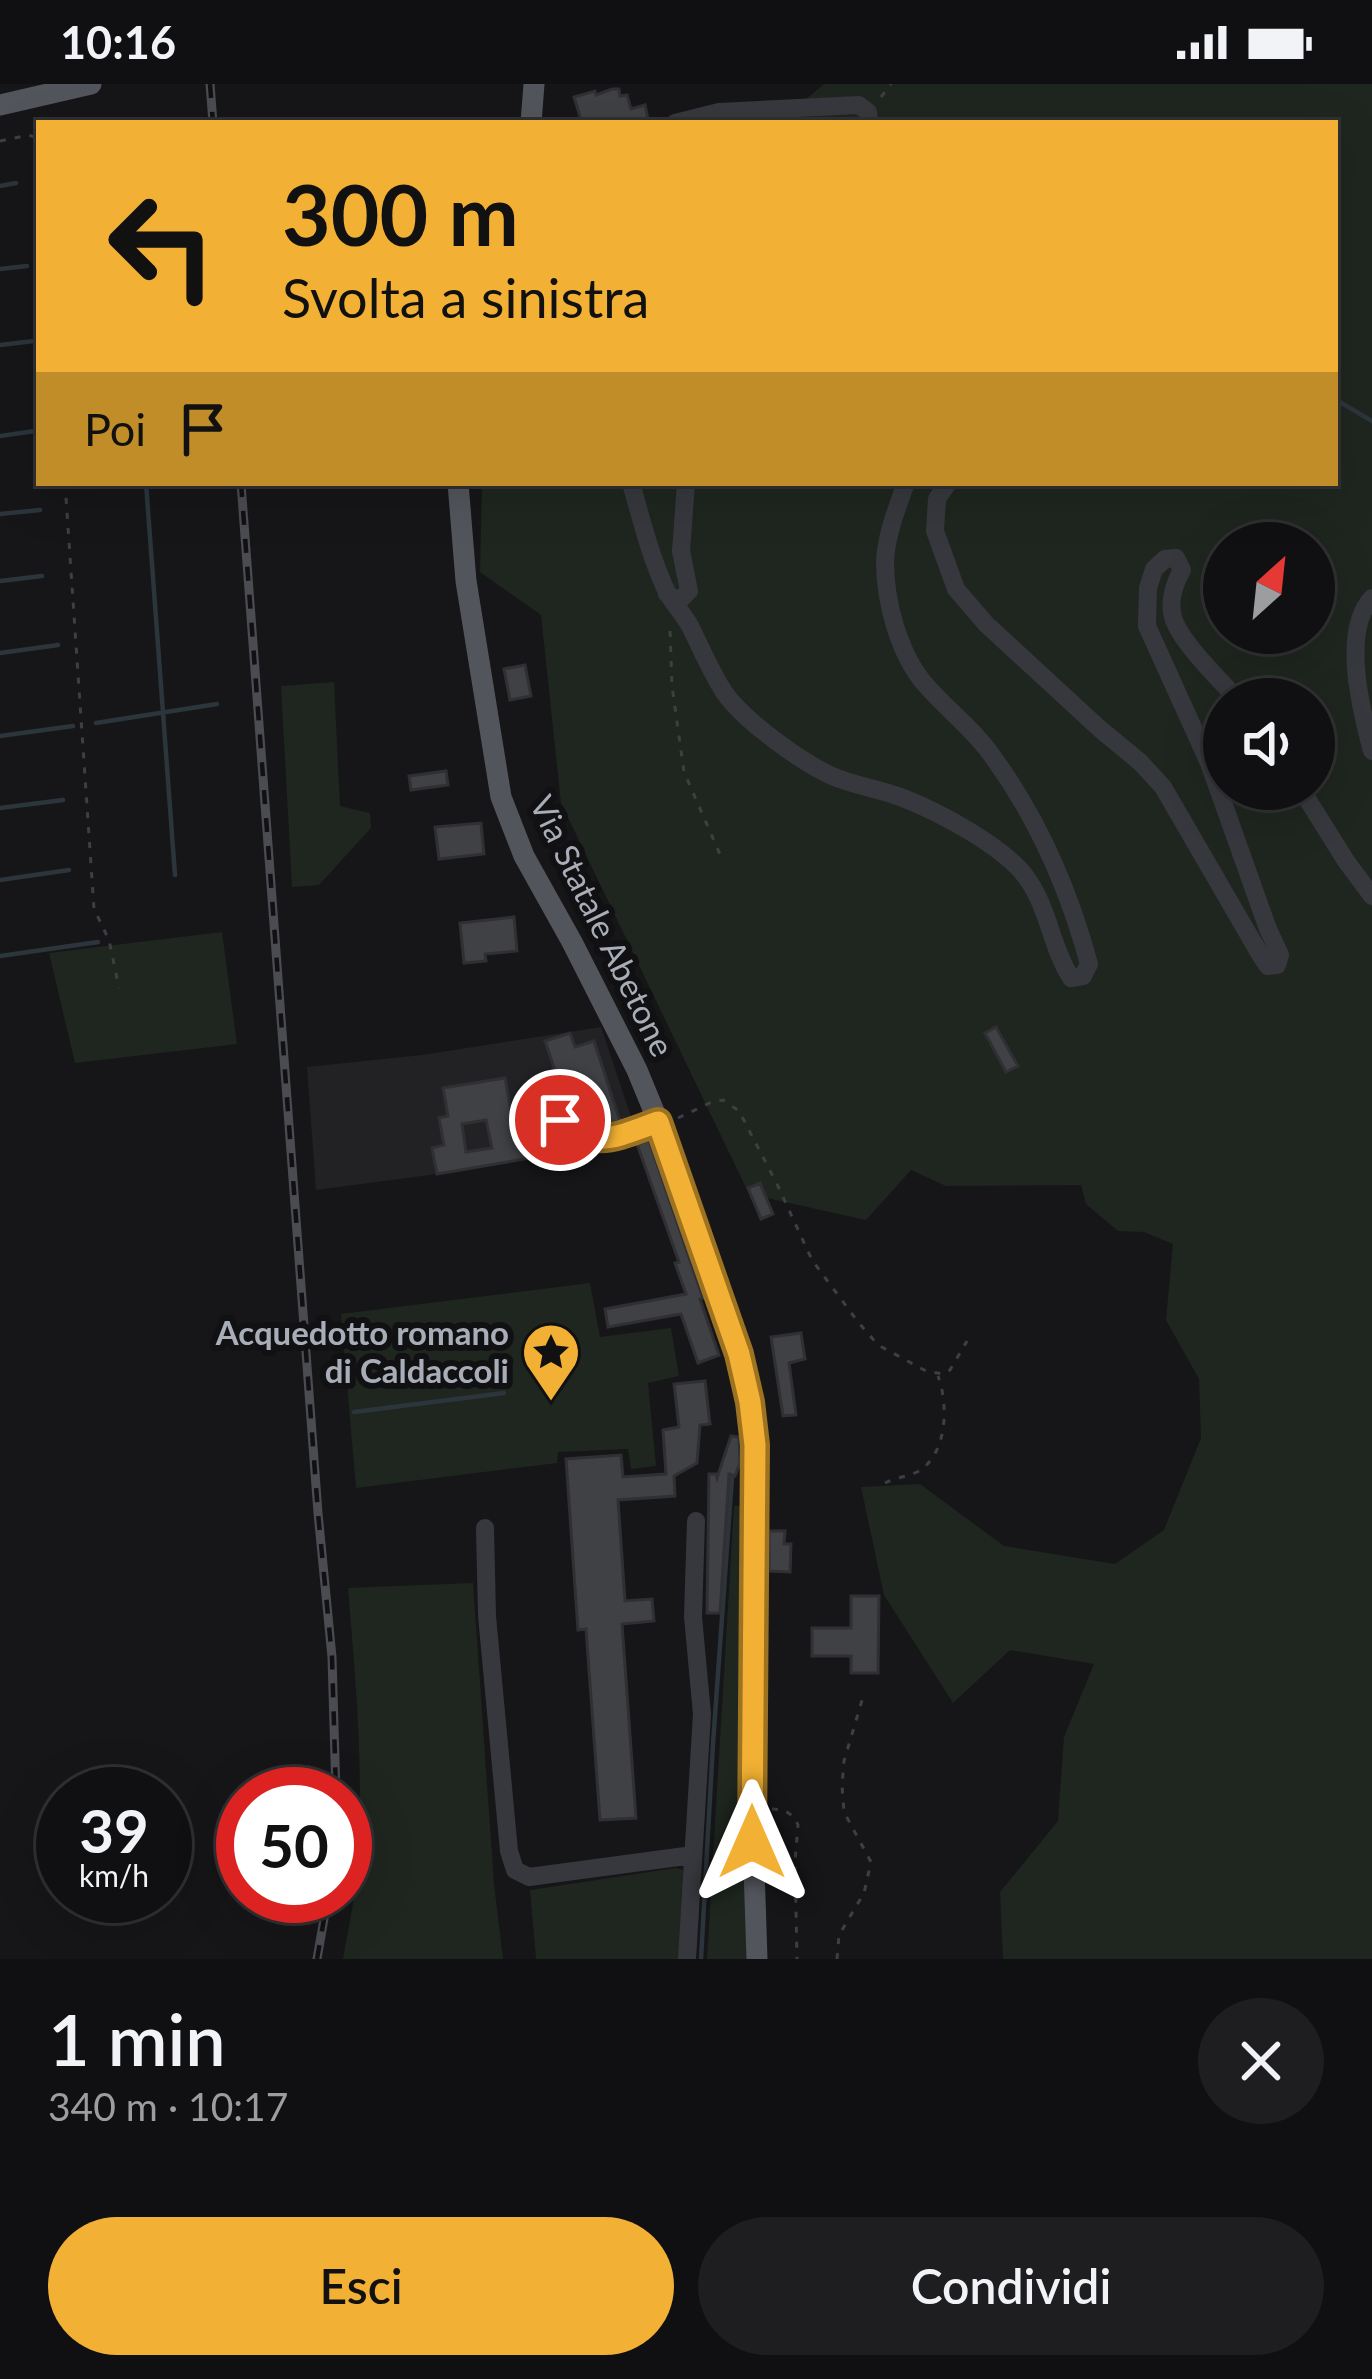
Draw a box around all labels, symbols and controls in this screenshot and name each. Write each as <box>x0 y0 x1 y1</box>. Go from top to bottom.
text: 10:16 <box>60 15 176 69</box>
text: 300 m <box>282 163 519 264</box>
icon: left <box>84 168 240 324</box>
text: Svolta a sinistra <box>282 265 649 330</box>
icon: arrive <box>170 396 236 462</box>
text: Poi <box>84 402 146 456</box>
north arrow <box>1203 522 1335 654</box>
map controls <box>1203 522 1335 810</box>
button: sound <box>1203 678 1335 810</box>
street label: Via Statale Abetone <box>522 789 683 1063</box>
pin <box>509 1069 611 1171</box>
icon: arrive <box>527 1087 593 1153</box>
place label: Acquedotto romano di Caldaccoli <box>215 1312 509 1390</box>
place icon: Acquedotto romano di Caldaccoli <box>520 1321 582 1403</box>
speed limit sign: 50 <box>216 1767 372 1923</box>
position arrow <box>689 1779 815 1905</box>
text: 39 <box>79 1794 149 1866</box>
text: km/h <box>79 1857 149 1893</box>
text: 1 min <box>48 1995 226 2081</box>
button: close <box>1198 1998 1324 2124</box>
text: 340 m · 10:17 <box>48 2083 288 2129</box>
button: Esci <box>48 2217 674 2355</box>
button: Condividi <box>698 2217 1324 2355</box>

